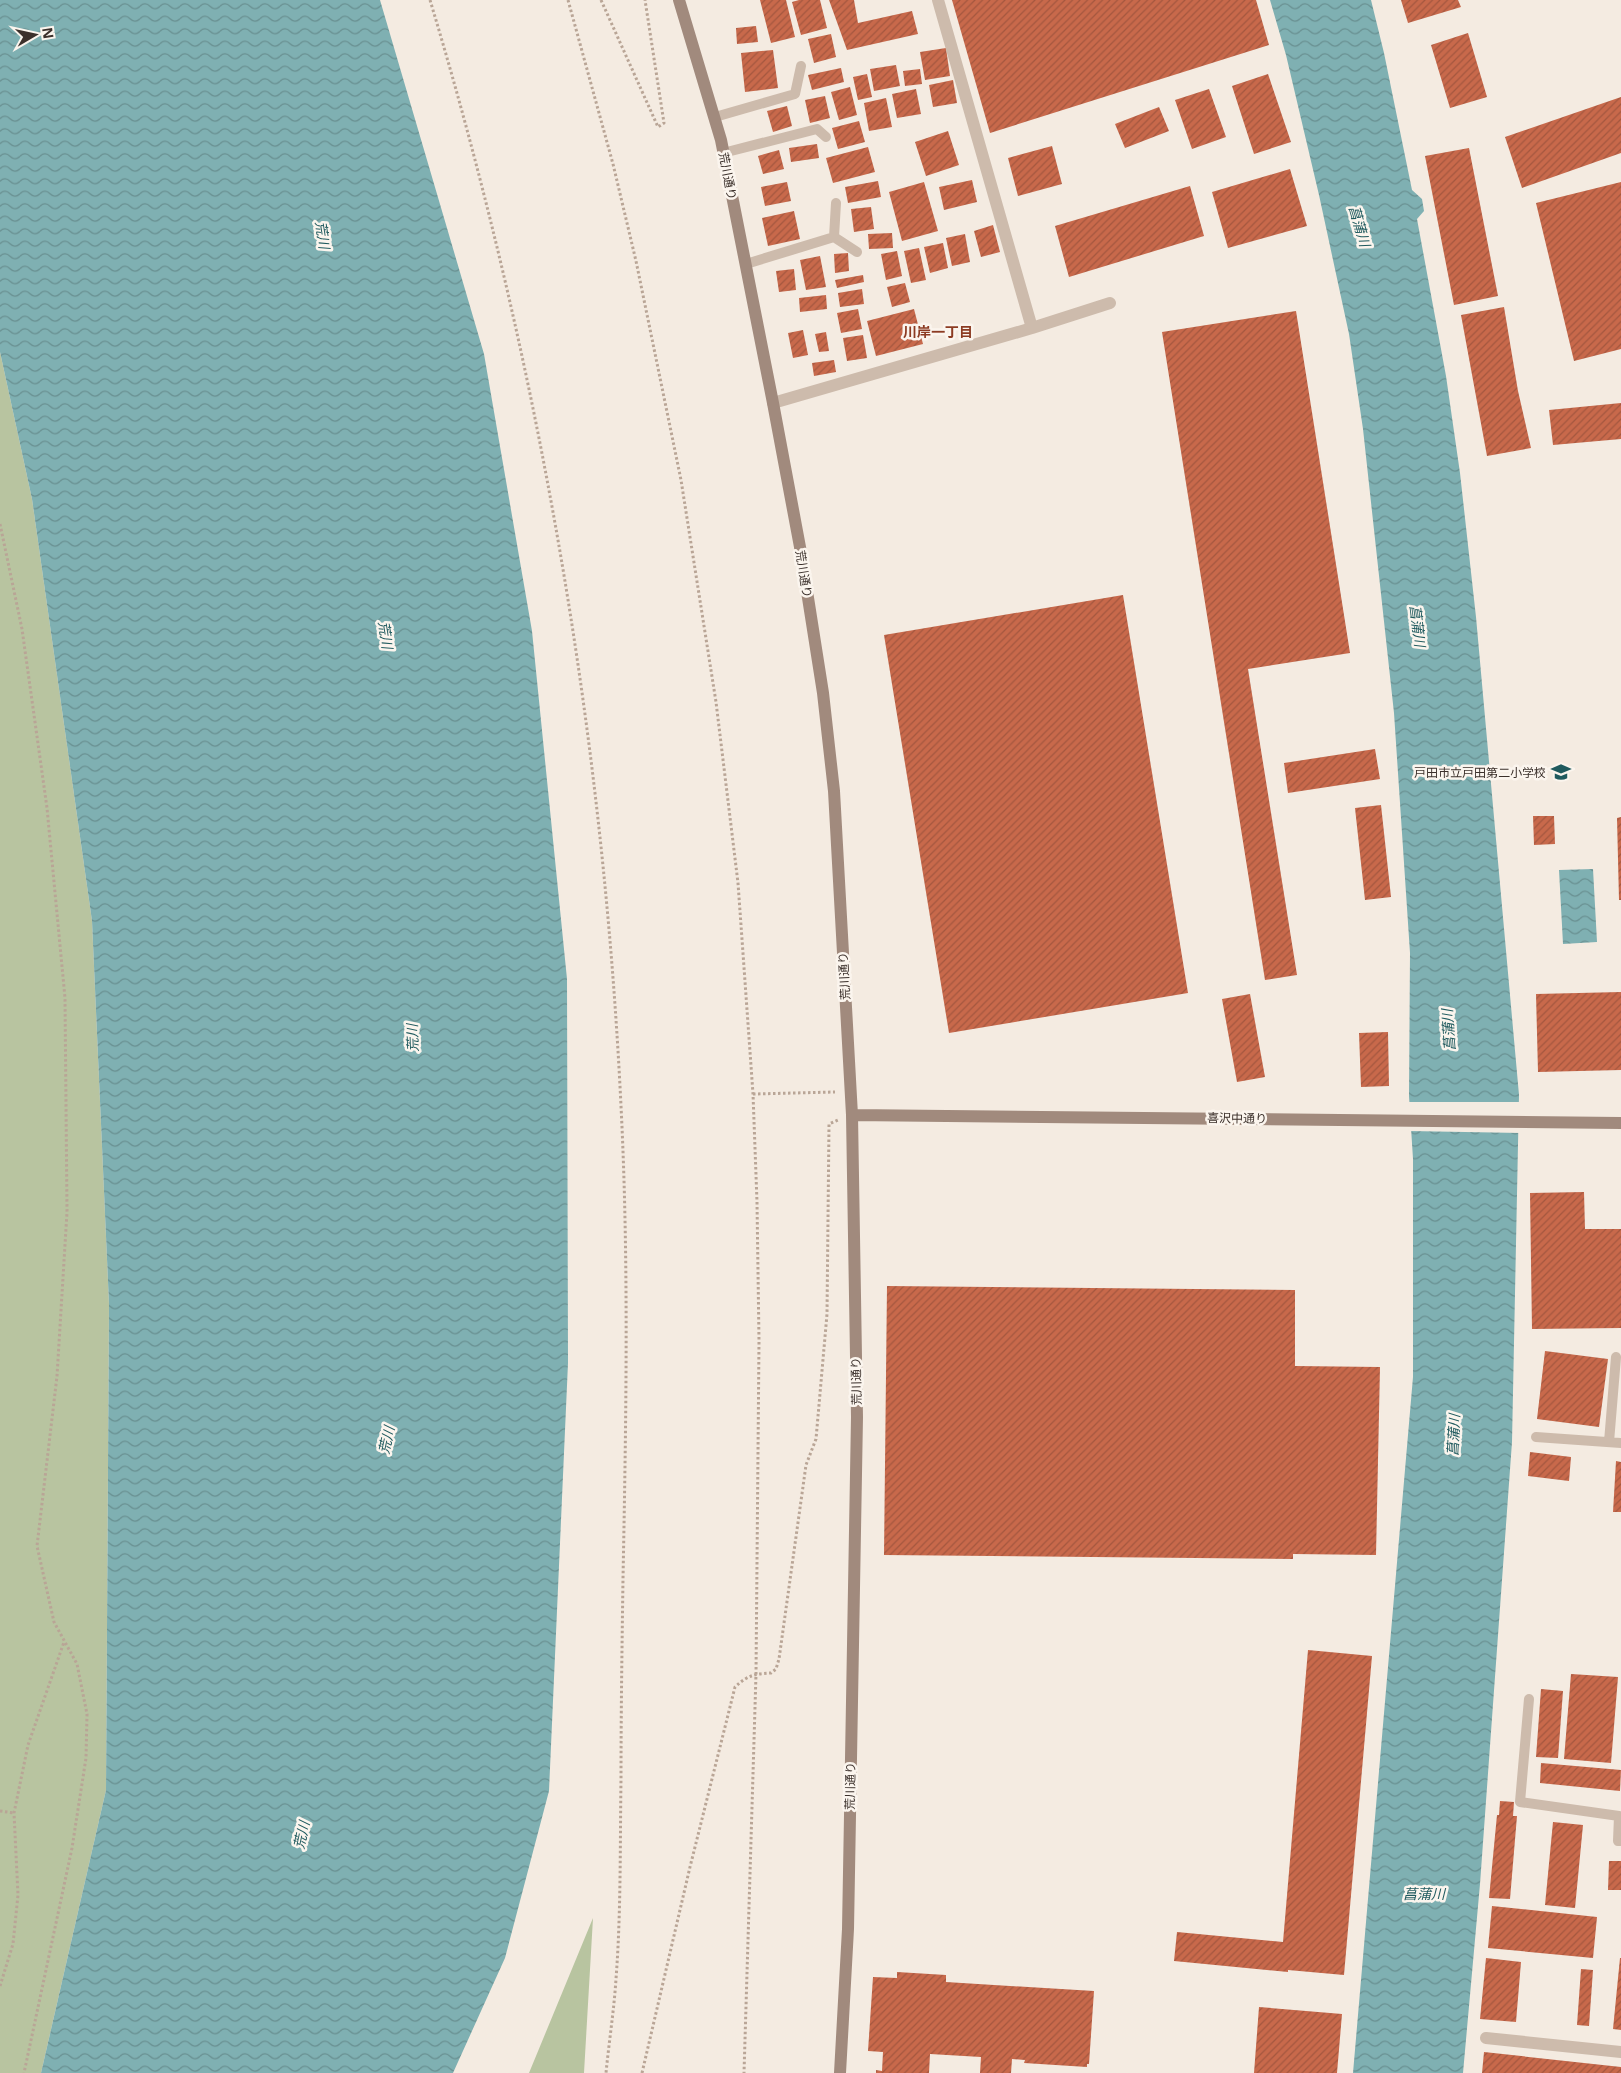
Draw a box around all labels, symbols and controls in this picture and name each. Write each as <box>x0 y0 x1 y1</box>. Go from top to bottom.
north arrow <box>10 10 60 60</box>
text: N <box>38 26 59 40</box>
street label: 荒川通り <box>715 151 741 201</box>
water label: 菖蒲川 <box>1345 203 1375 251</box>
water label: 荒川 <box>311 220 335 252</box>
district label: 川岸一丁目 <box>903 322 973 341</box>
street label: 荒川通り <box>792 549 816 599</box>
water label: 菖蒲川 <box>1406 604 1430 650</box>
water label: 荒川 <box>374 620 398 652</box>
school or university icon: 戸田市立戸田第二小学校 <box>1550 761 1572 783</box>
place label: 戸田市立戸田第二小学校 <box>1414 764 1546 781</box>
street label: 荒川通り <box>834 952 854 1000</box>
water label: 菖蒲川 <box>1437 1006 1459 1052</box>
water label: 荒川 <box>402 1022 422 1052</box>
street label: 喜沢中通り <box>1207 1109 1267 1127</box>
street label: 荒川通り <box>847 1357 865 1405</box>
water label: 菖蒲川 <box>1442 1412 1464 1456</box>
water label: 荒川 <box>374 1422 399 1456</box>
street label: 荒川通り <box>841 1762 859 1810</box>
water label: 荒川 <box>289 1817 314 1851</box>
water label: 菖蒲川 <box>1403 1884 1447 1903</box>

